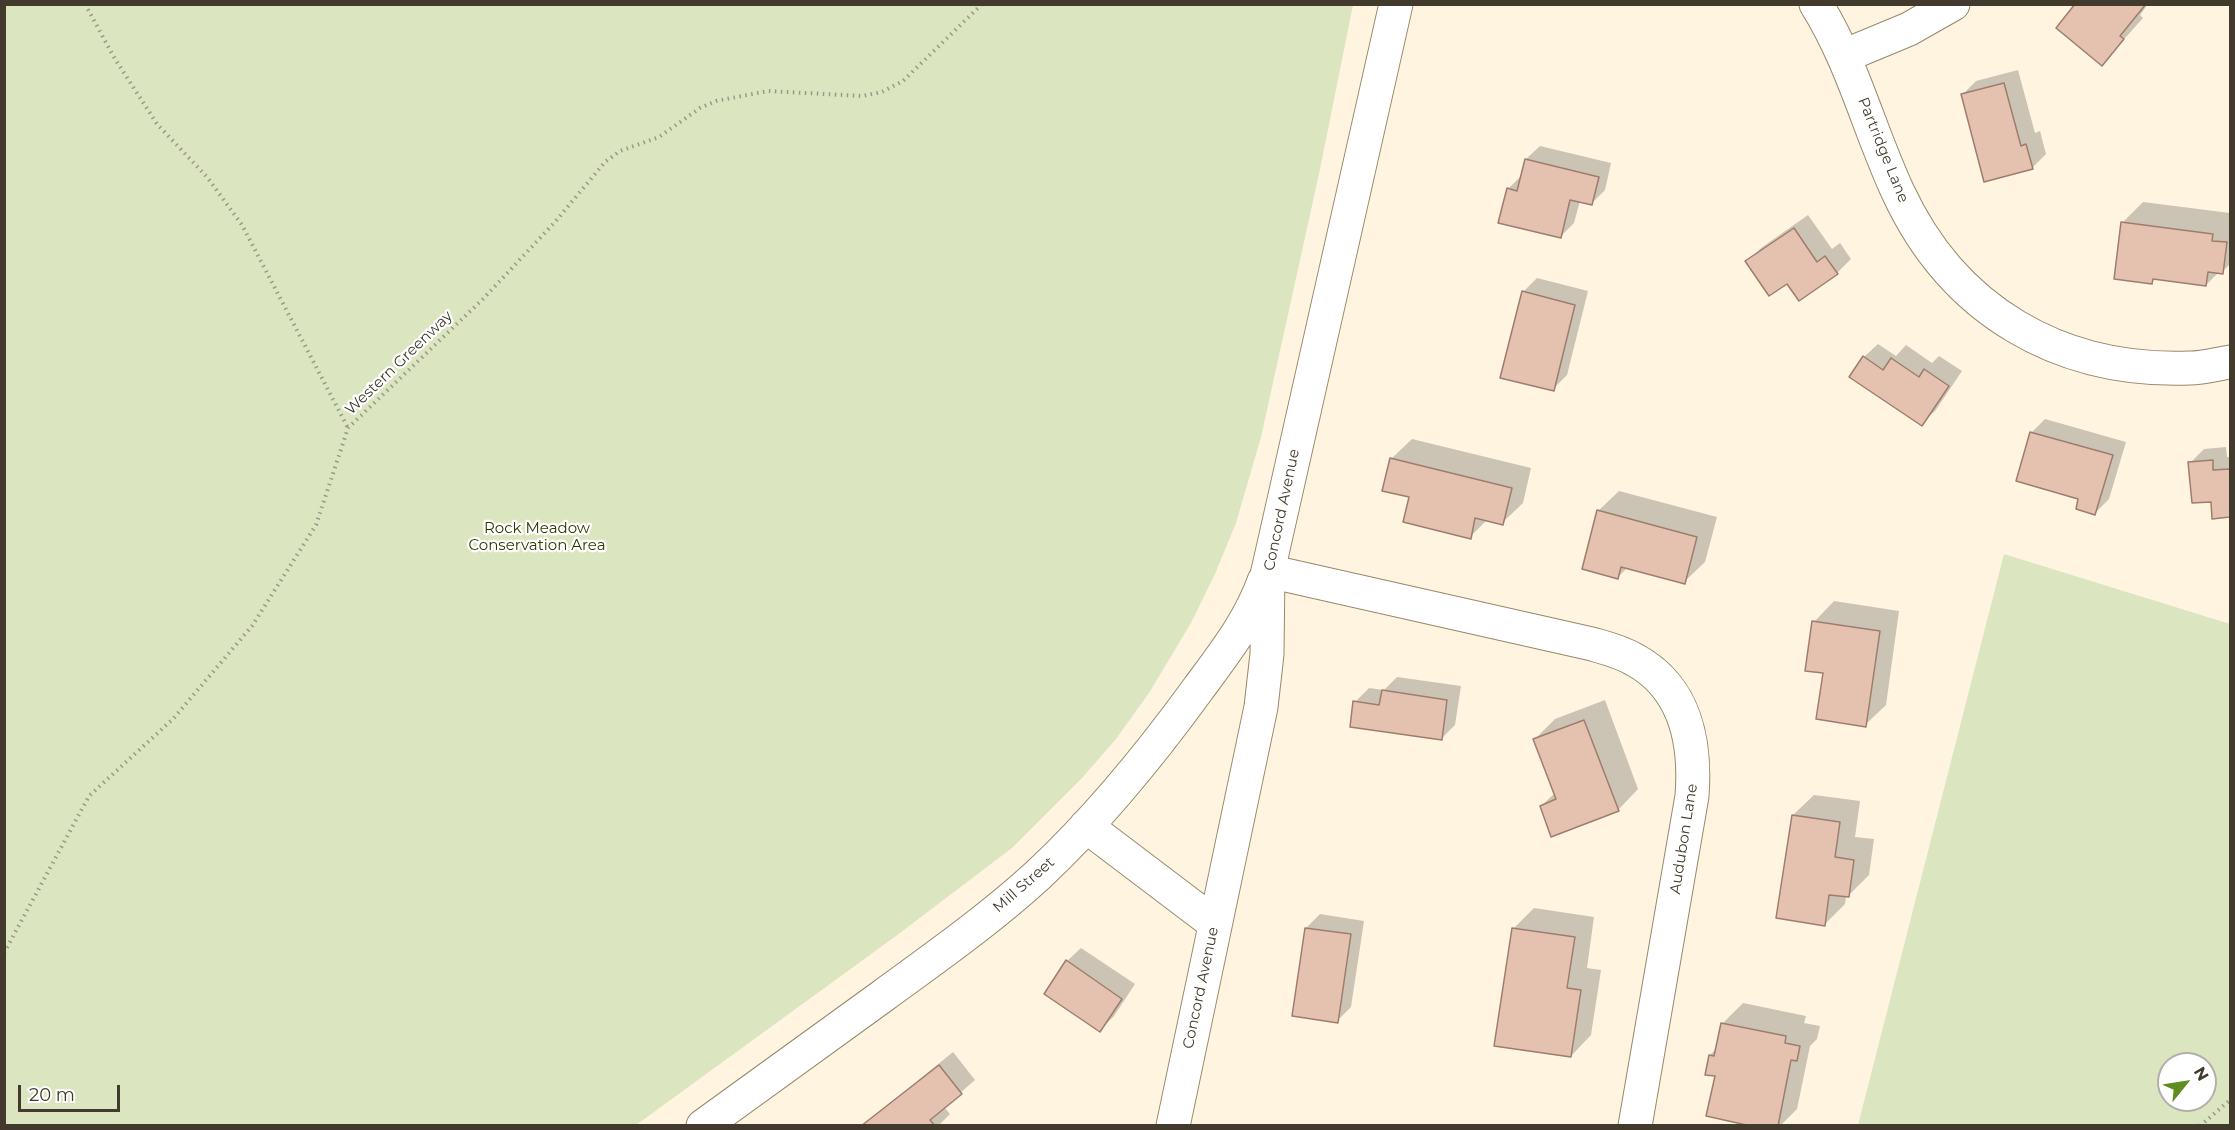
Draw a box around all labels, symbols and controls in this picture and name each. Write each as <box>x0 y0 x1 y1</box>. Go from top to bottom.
street label: Partridge Lane <box>1854 95 1912 205</box>
street label: Western Greenway <box>342 307 456 419</box>
street label: Concord Avenue <box>1260 447 1304 573</box>
park label: Rock Meadow Conservation Area <box>468 520 606 555</box>
street label: Audubon Lane <box>1666 783 1702 895</box>
street label: Mill Street <box>990 853 1058 917</box>
street label: Concord Avenue <box>1179 925 1223 1051</box>
north arrow <box>2157 1052 2217 1112</box>
text: N <box>2190 1063 2213 1084</box>
scale bar <box>21 1073 123 1111</box>
text: 20 m <box>29 1084 75 1106</box>

